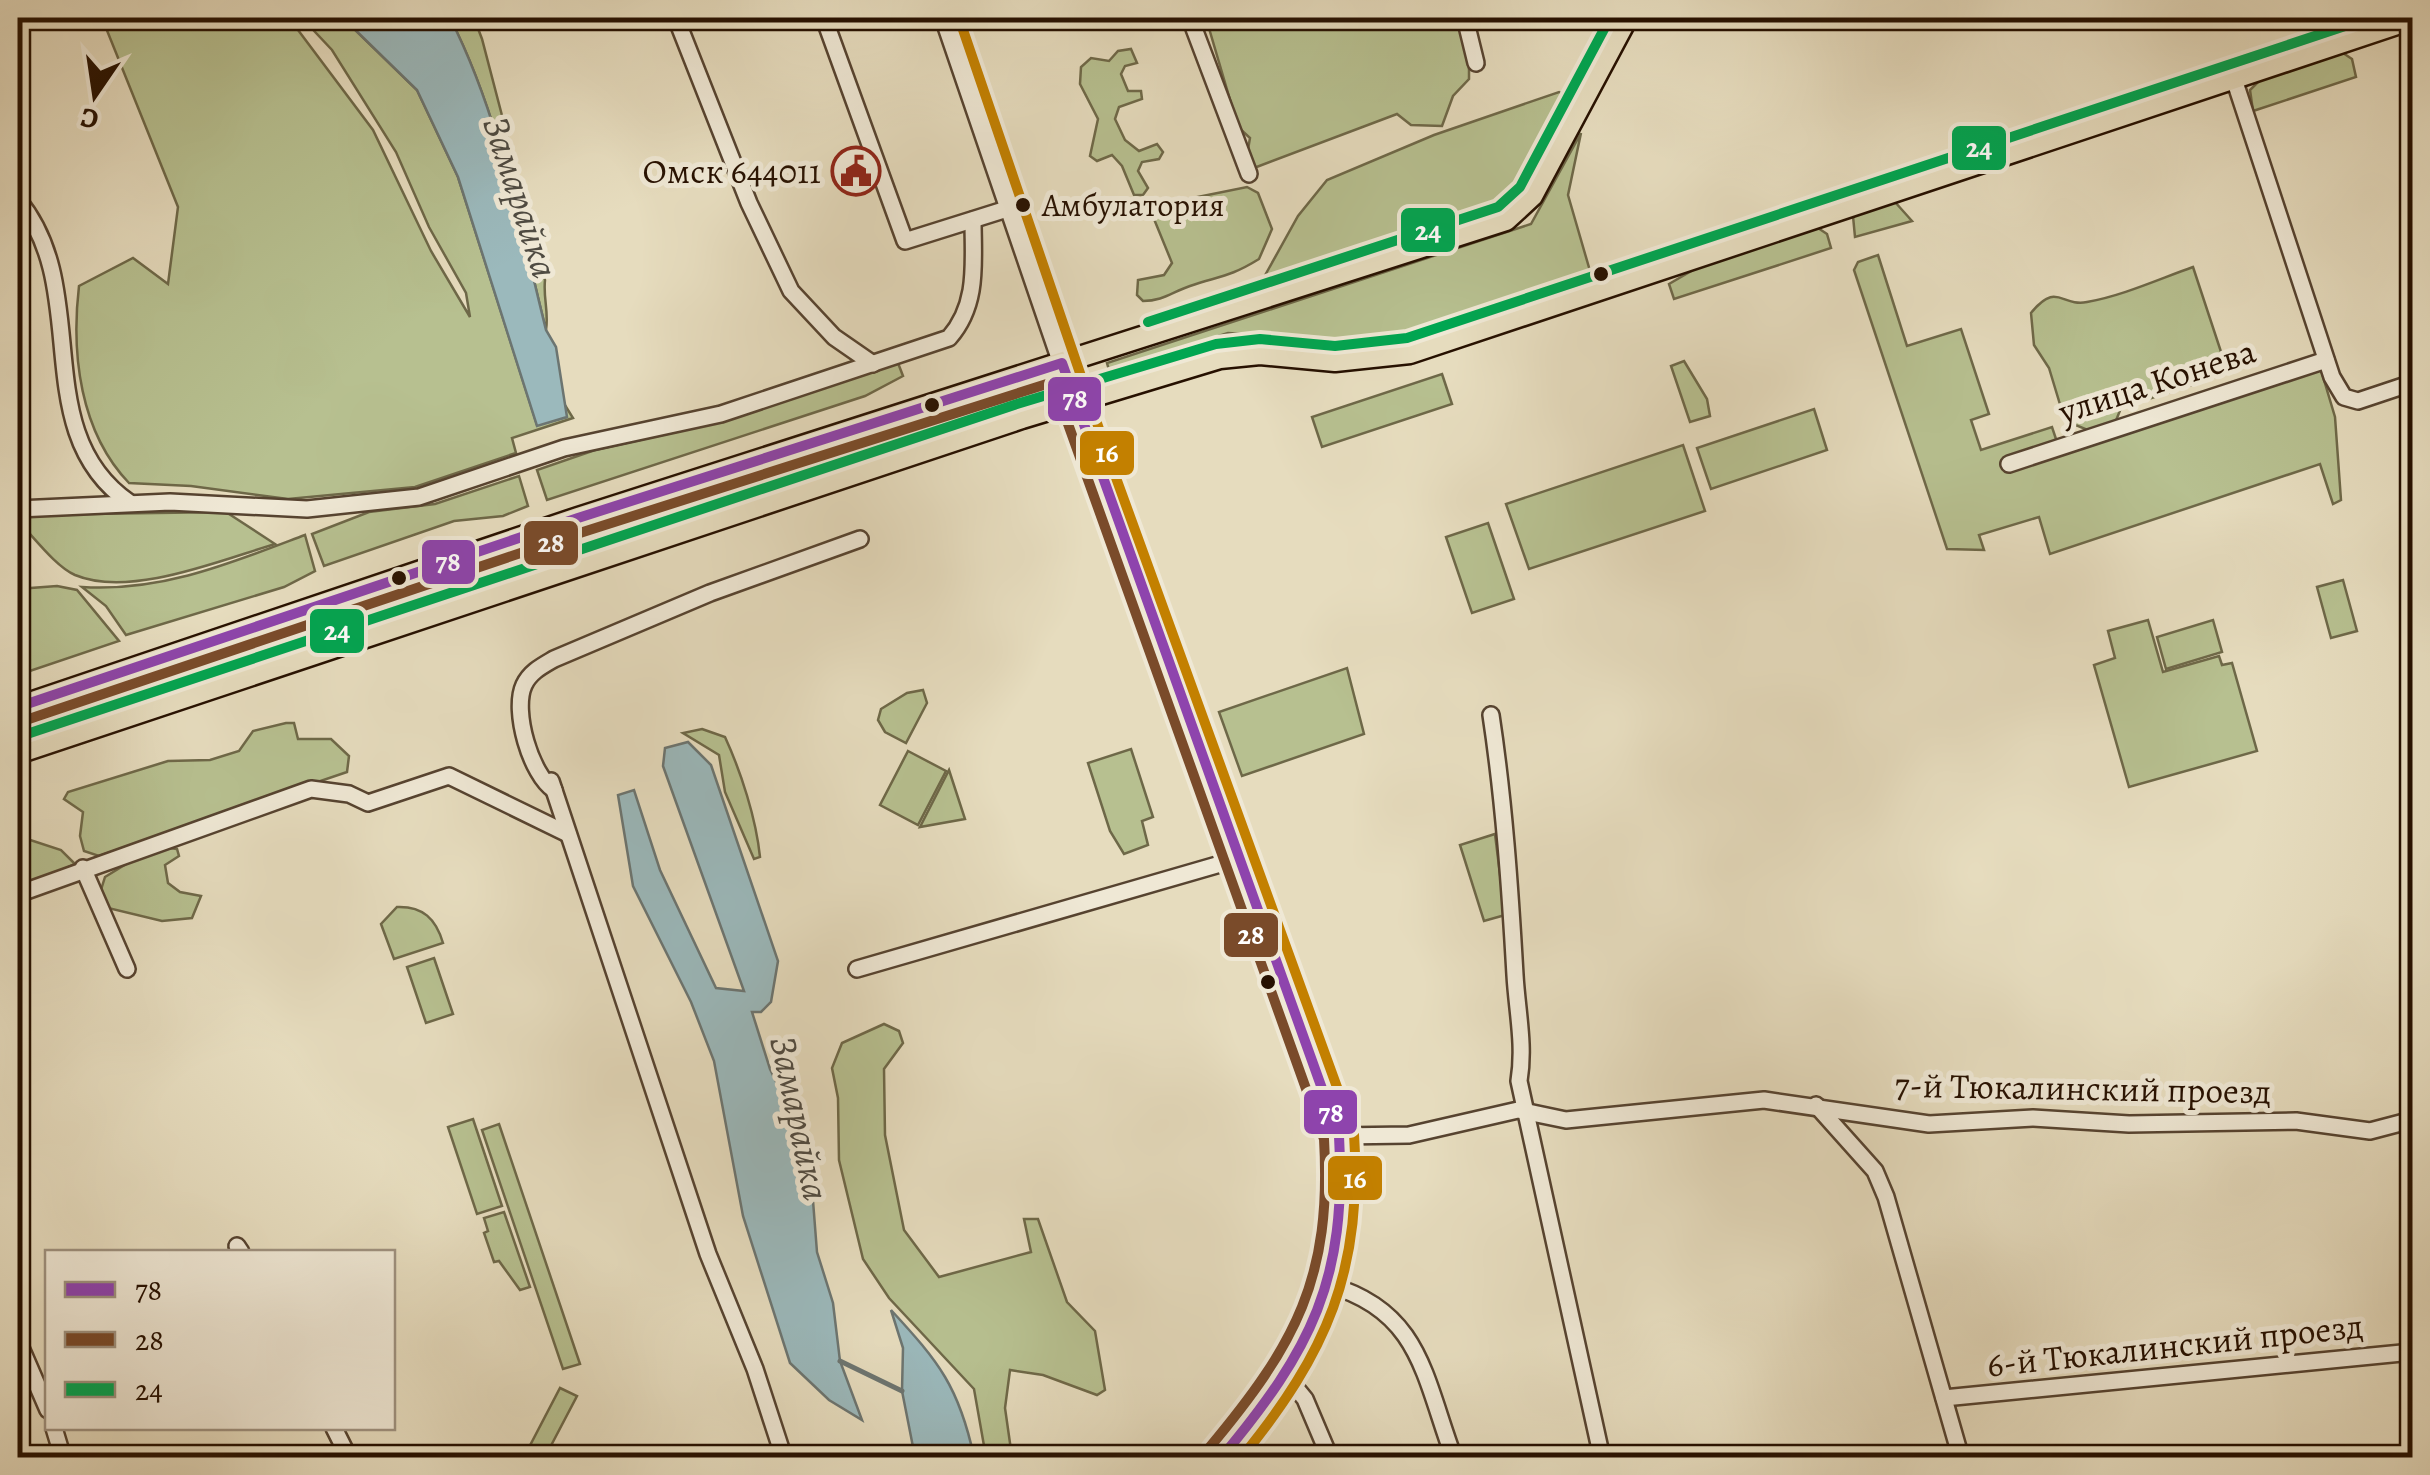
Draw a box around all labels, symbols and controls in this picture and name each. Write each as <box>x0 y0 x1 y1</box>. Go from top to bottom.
north arrow <box>45 45 145 145</box>
text: С <box>77 98 102 139</box>
water label: Замарайка <box>470 110 572 284</box>
line badge: 24 <box>1950 124 2008 172</box>
text: 24 <box>1966 129 1992 167</box>
public building icon: Омск 644011 <box>830 145 882 197</box>
place label: Омск 644011 <box>643 147 821 195</box>
place label: Амбулатория <box>1041 183 1224 227</box>
marker: Амбулатория <box>1013 195 1033 215</box>
line badge: 24 <box>1399 206 1457 254</box>
text: 24 <box>1415 212 1441 250</box>
unlabelled marker <box>1591 264 1611 284</box>
street label: улица Конева <box>2051 327 2262 436</box>
line badge: 78 <box>1046 375 1103 423</box>
text: 78 <box>1062 380 1088 418</box>
unlabelled marker <box>922 395 942 415</box>
line badge: 16 <box>1078 429 1136 477</box>
text: 16 <box>1095 434 1119 472</box>
line badge: 28 <box>522 519 580 567</box>
text: 28 <box>538 524 564 562</box>
line badge: 78 <box>420 538 477 586</box>
text: 78 <box>435 543 461 581</box>
unlabelled marker <box>389 568 409 588</box>
line badge: 24 <box>308 607 366 655</box>
text: 24 <box>324 612 350 650</box>
line badge: 28 <box>1222 911 1280 959</box>
text: 28 <box>1238 916 1264 954</box>
unlabelled marker <box>1258 972 1278 992</box>
water label: Замарайка <box>757 1031 843 1205</box>
street label: 7-й Тюкалинский проезд <box>1894 1061 2272 1115</box>
line badge: 78 <box>1302 1088 1359 1136</box>
text: 78 <box>1318 1094 1344 1132</box>
line badge: 16 <box>1326 1154 1384 1202</box>
text: 16 <box>1343 1160 1367 1198</box>
legend <box>45 1250 395 1430</box>
text: 78 <box>135 1270 162 1310</box>
street label: 6-й Тюкалинский проезд <box>1985 1301 2365 1389</box>
text: 28 <box>135 1320 164 1360</box>
text: 24 <box>135 1370 163 1410</box>

